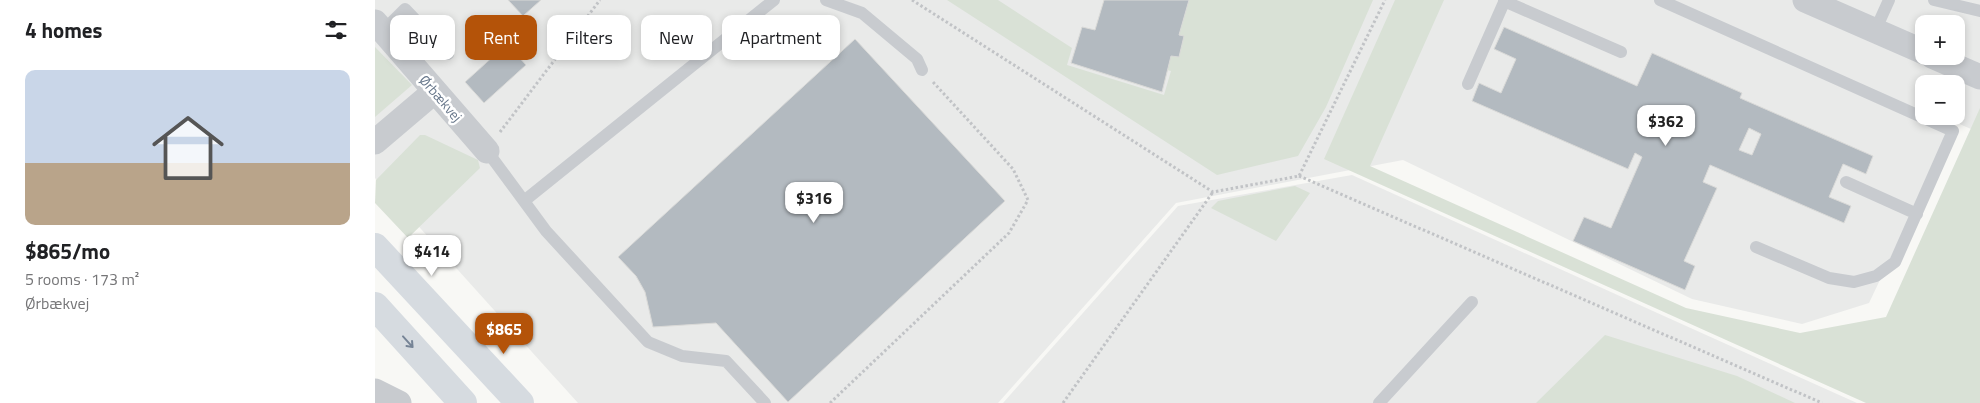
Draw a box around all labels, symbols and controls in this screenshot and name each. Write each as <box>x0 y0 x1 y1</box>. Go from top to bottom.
text: 4 homes <box>25 14 102 46</box>
chip: Buy <box>390 15 455 60</box>
chip: Rent <box>465 15 537 60</box>
chip: Filters <box>547 15 631 60</box>
chip: New <box>641 15 712 60</box>
chip: Apartment <box>722 15 840 60</box>
map controls <box>1915 15 1965 125</box>
button: + <box>1915 15 1965 65</box>
icon: filters <box>322 16 350 44</box>
street label: Ørbækvej <box>415 70 467 126</box>
button: − <box>1915 75 1965 125</box>
icon: home <box>143 103 233 193</box>
pin: $362 <box>1636 104 1696 147</box>
text: $362 <box>1648 109 1684 133</box>
pin: $316 <box>784 182 844 224</box>
text: $316 <box>796 186 832 210</box>
pin: $414 <box>402 234 462 277</box>
text: $865/mo <box>25 235 110 267</box>
text: $414 <box>414 239 450 263</box>
text: 5 rooms · 173 m² <box>25 267 139 291</box>
text: Ørbækvej <box>25 291 89 315</box>
pin: $865 <box>474 312 534 355</box>
text: $865 <box>486 317 522 341</box>
one-way arrow <box>402 336 414 349</box>

